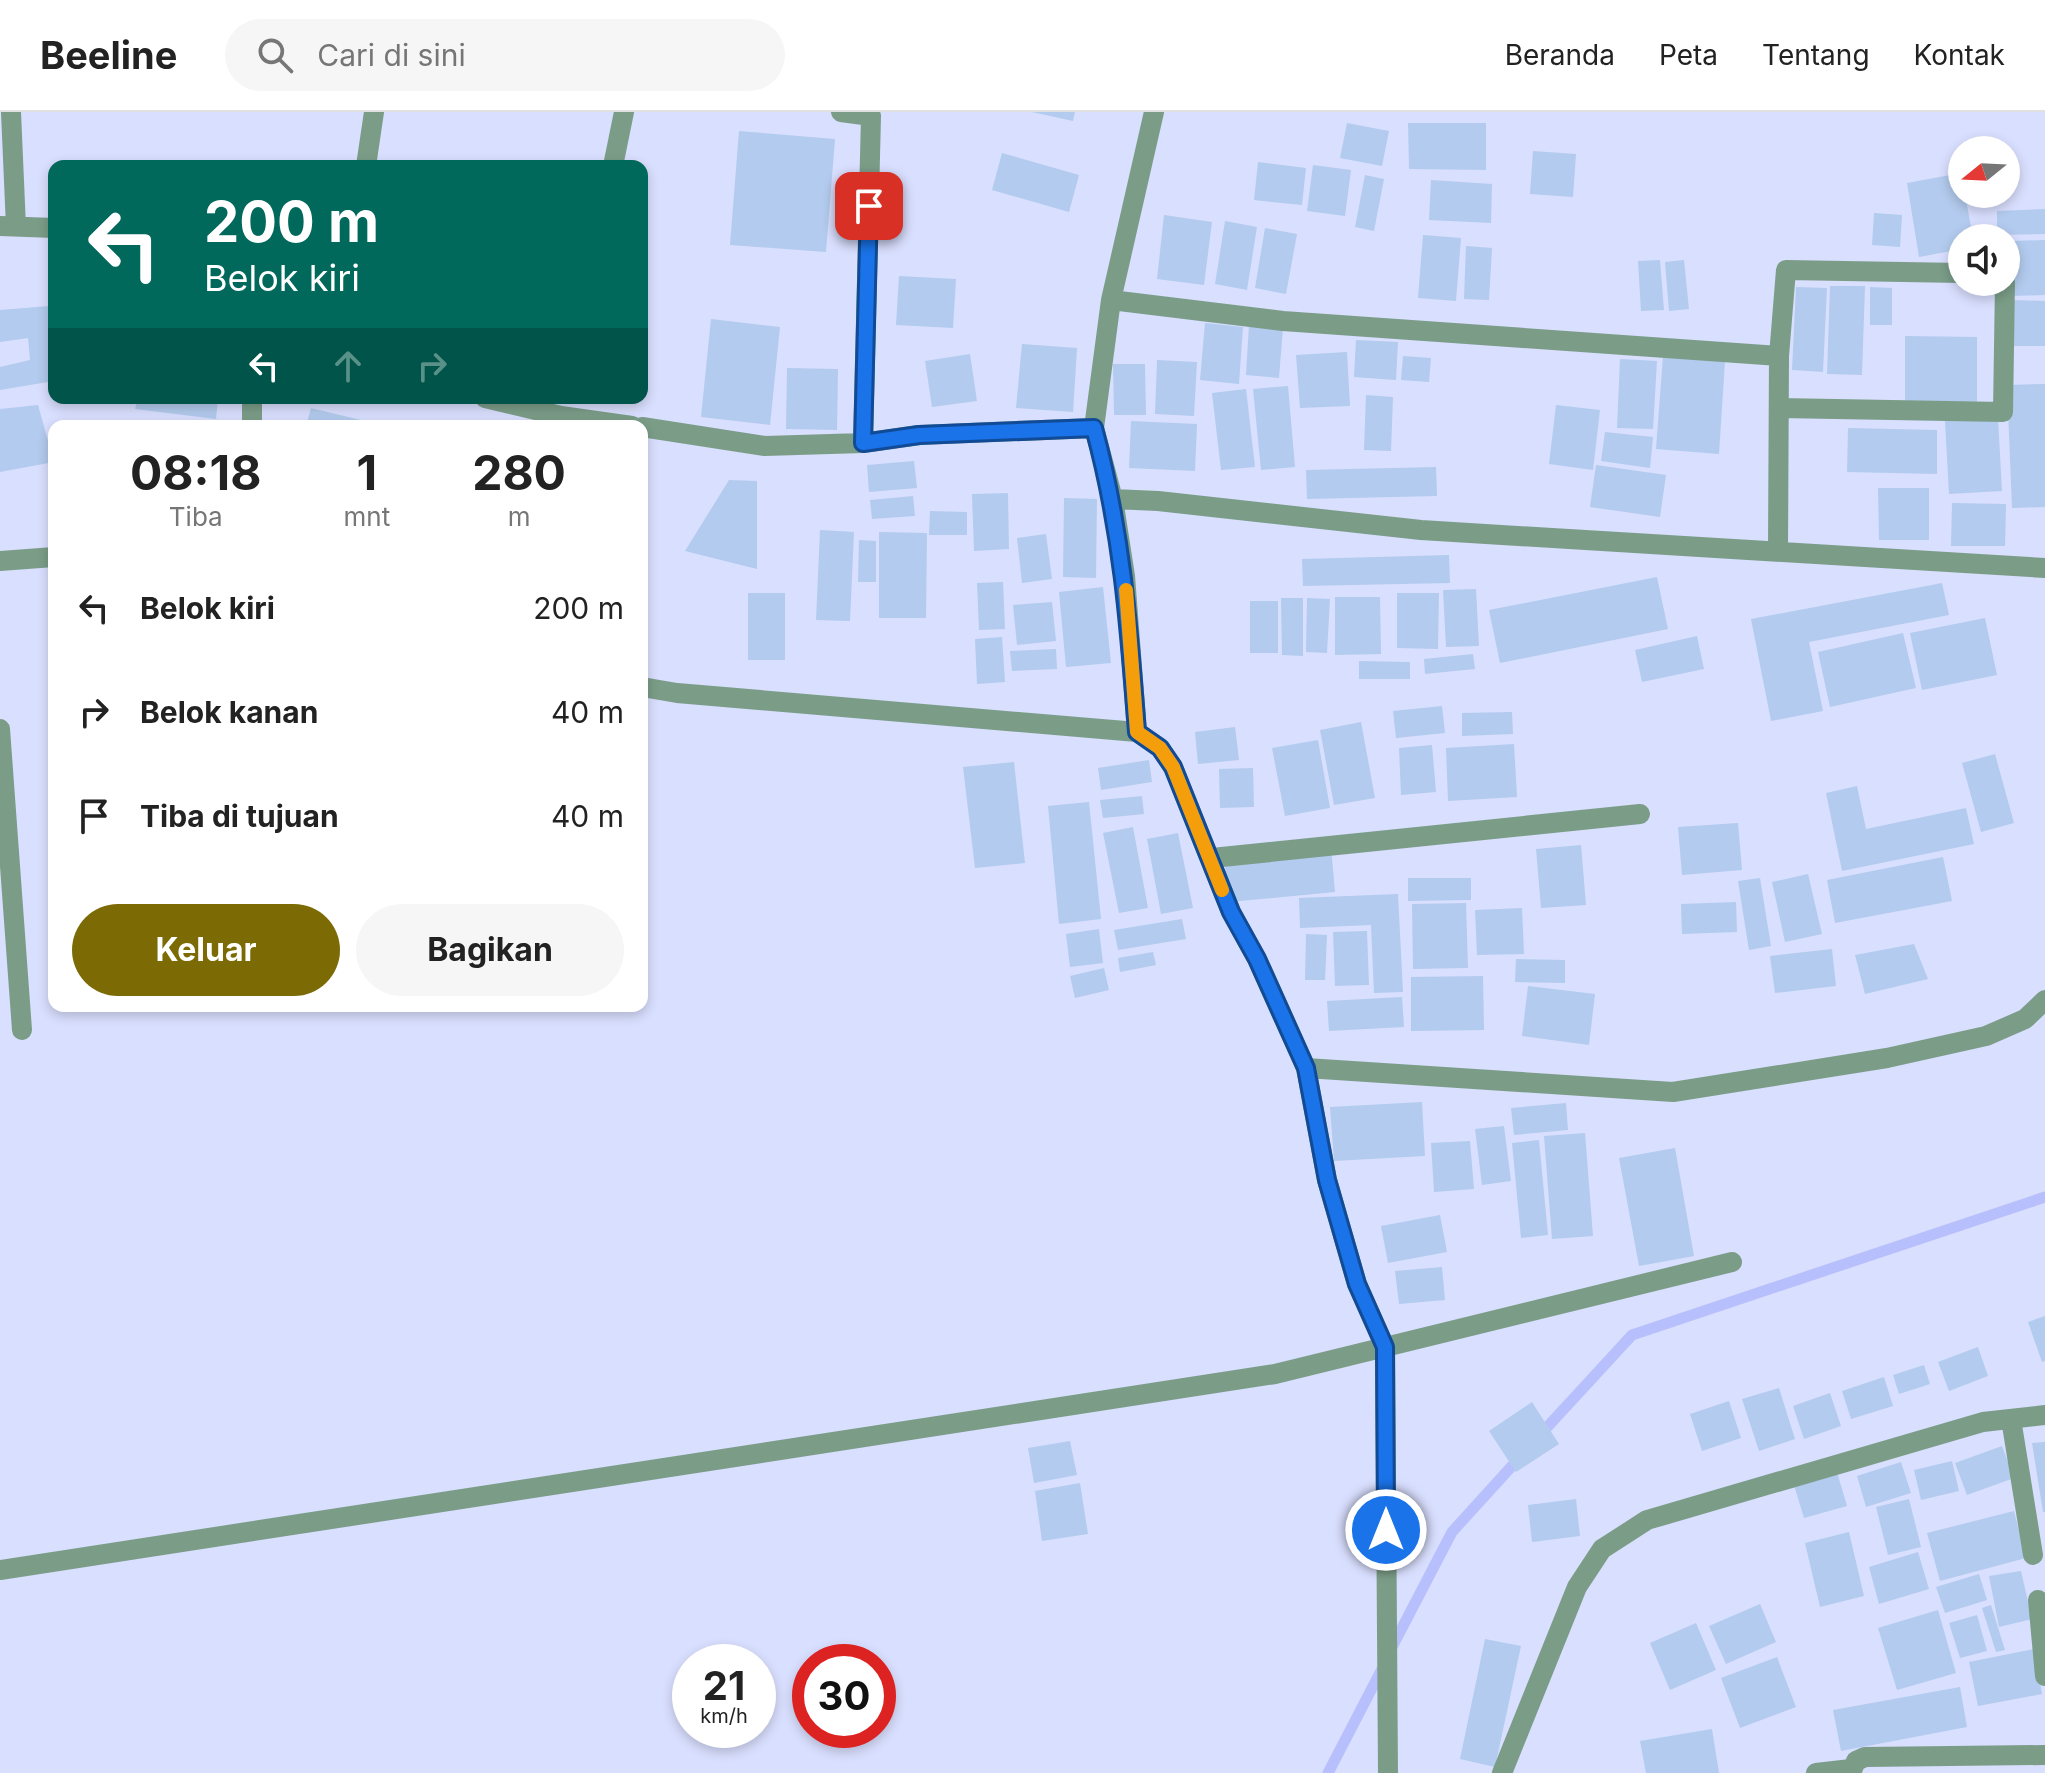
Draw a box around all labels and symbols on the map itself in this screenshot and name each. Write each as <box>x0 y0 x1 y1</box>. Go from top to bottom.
north arrow <box>1948 136 2020 208</box>
pin <box>835 172 903 240</box>
position arrow <box>1344 1488 1428 1572</box>
speed limit sign: 30 <box>792 1644 896 1748</box>

